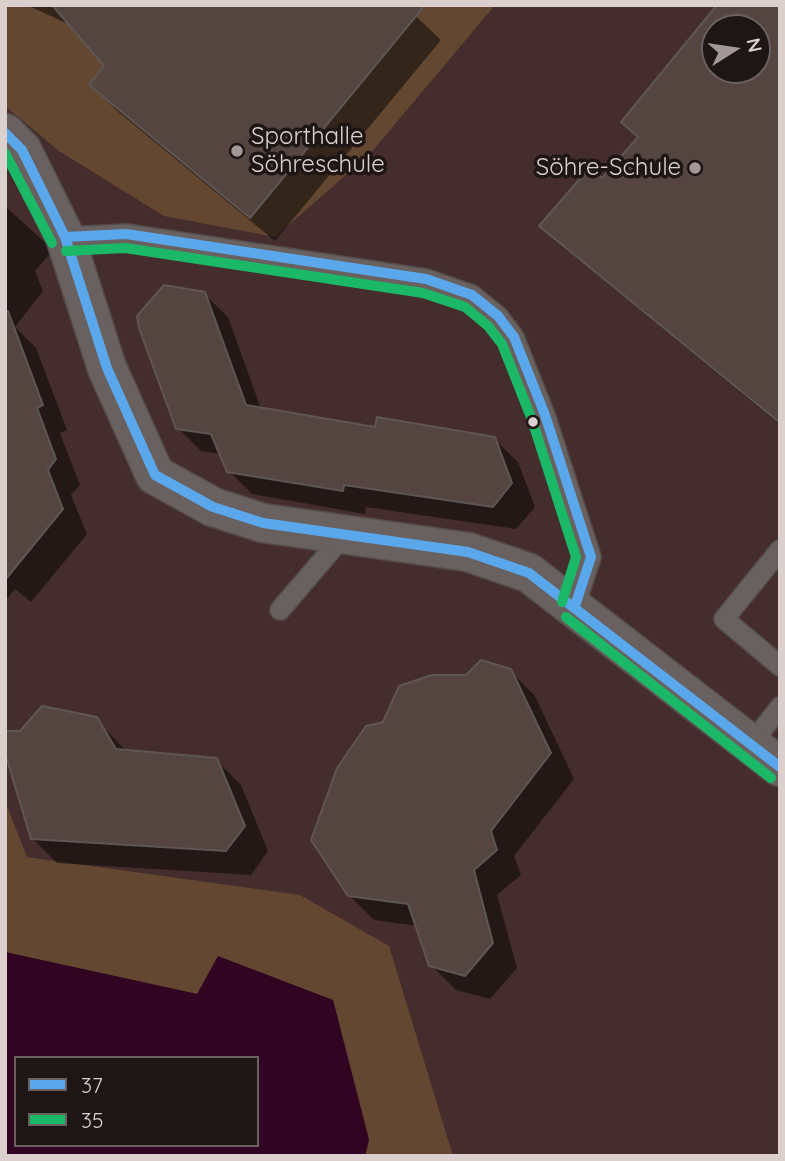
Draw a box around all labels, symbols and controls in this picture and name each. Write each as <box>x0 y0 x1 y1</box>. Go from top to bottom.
north arrow <box>701 14 771 84</box>
text: N <box>741 36 768 54</box>
place label: Sporthalle Söhreschule <box>251 123 385 179</box>
marker: Sporthalle Söhreschule <box>229 143 245 159</box>
place label: Söhre-Schule <box>536 154 681 182</box>
marker: Söhre-Schule <box>687 160 703 176</box>
unlabelled marker <box>526 415 540 429</box>
legend <box>14 1056 259 1147</box>
text: 37 <box>81 1072 103 1098</box>
text: 35 <box>81 1107 103 1133</box>

